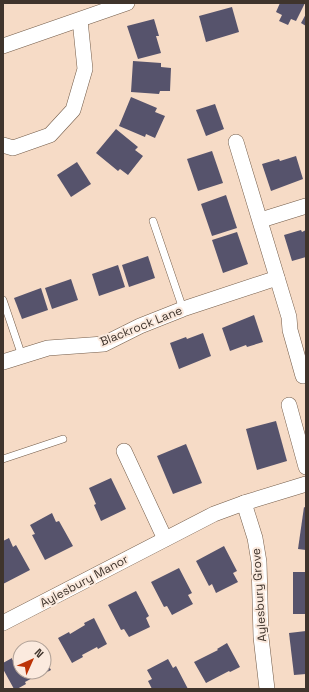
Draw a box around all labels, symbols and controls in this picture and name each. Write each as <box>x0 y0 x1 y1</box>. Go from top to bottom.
street label: Blackrock Lane <box>97 302 185 350</box>
street label: Aylesbury Grove <box>248 548 270 642</box>
street label: Aylesbury Manor <box>37 551 131 611</box>
north arrow <box>12 640 52 680</box>
text: N <box>32 645 47 660</box>

